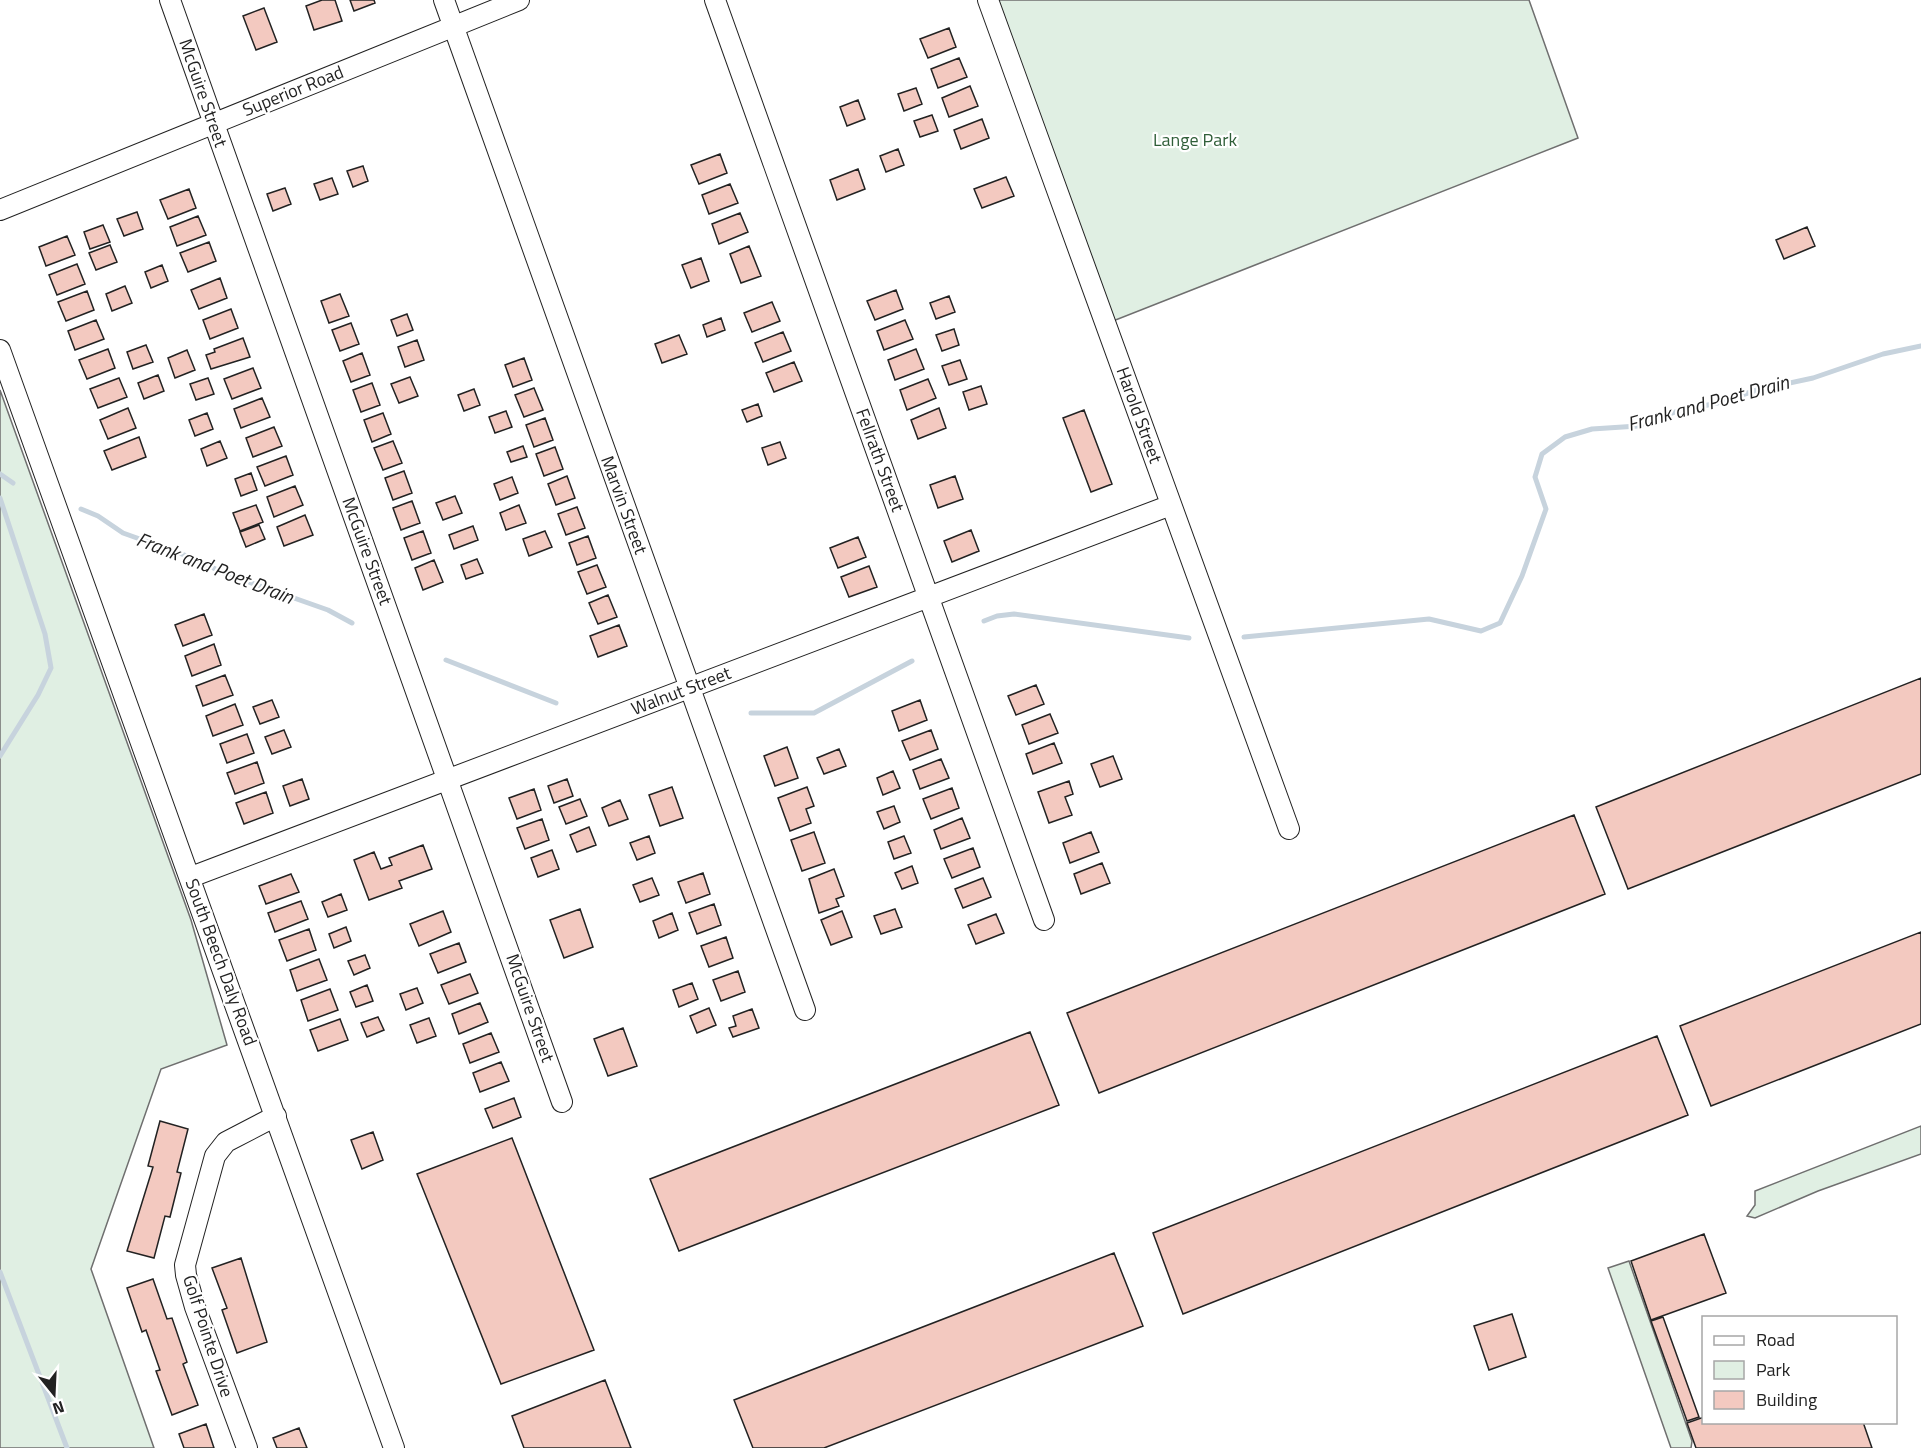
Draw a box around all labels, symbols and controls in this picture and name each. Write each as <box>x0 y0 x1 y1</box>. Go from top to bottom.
street label: McGuire Street <box>172 35 235 151</box>
street label: Superior Road <box>238 58 347 123</box>
park label: Lange Park <box>1153 126 1237 153</box>
street label: Harold Street <box>1110 363 1170 467</box>
water label: Frank and Poet Drain <box>1624 366 1793 439</box>
street label: Fellrath Street <box>849 404 912 516</box>
street label: Marvin Street <box>594 452 655 558</box>
street label: McGuire Street <box>335 493 400 609</box>
water label: Frank and Poet Drain <box>132 523 299 612</box>
street label: Walnut Street <box>627 659 735 722</box>
street label: South Beech Daly Road <box>179 875 264 1049</box>
street label: McGuire Street <box>499 950 562 1066</box>
street label: Golf Pointe Drive <box>176 1271 241 1400</box>
legend <box>1702 1316 1897 1424</box>
text: Road <box>1756 1326 1795 1353</box>
text: Park <box>1756 1356 1791 1383</box>
north arrow <box>24 1364 84 1424</box>
text: Building <box>1756 1386 1817 1413</box>
text: N <box>50 1395 68 1421</box>

